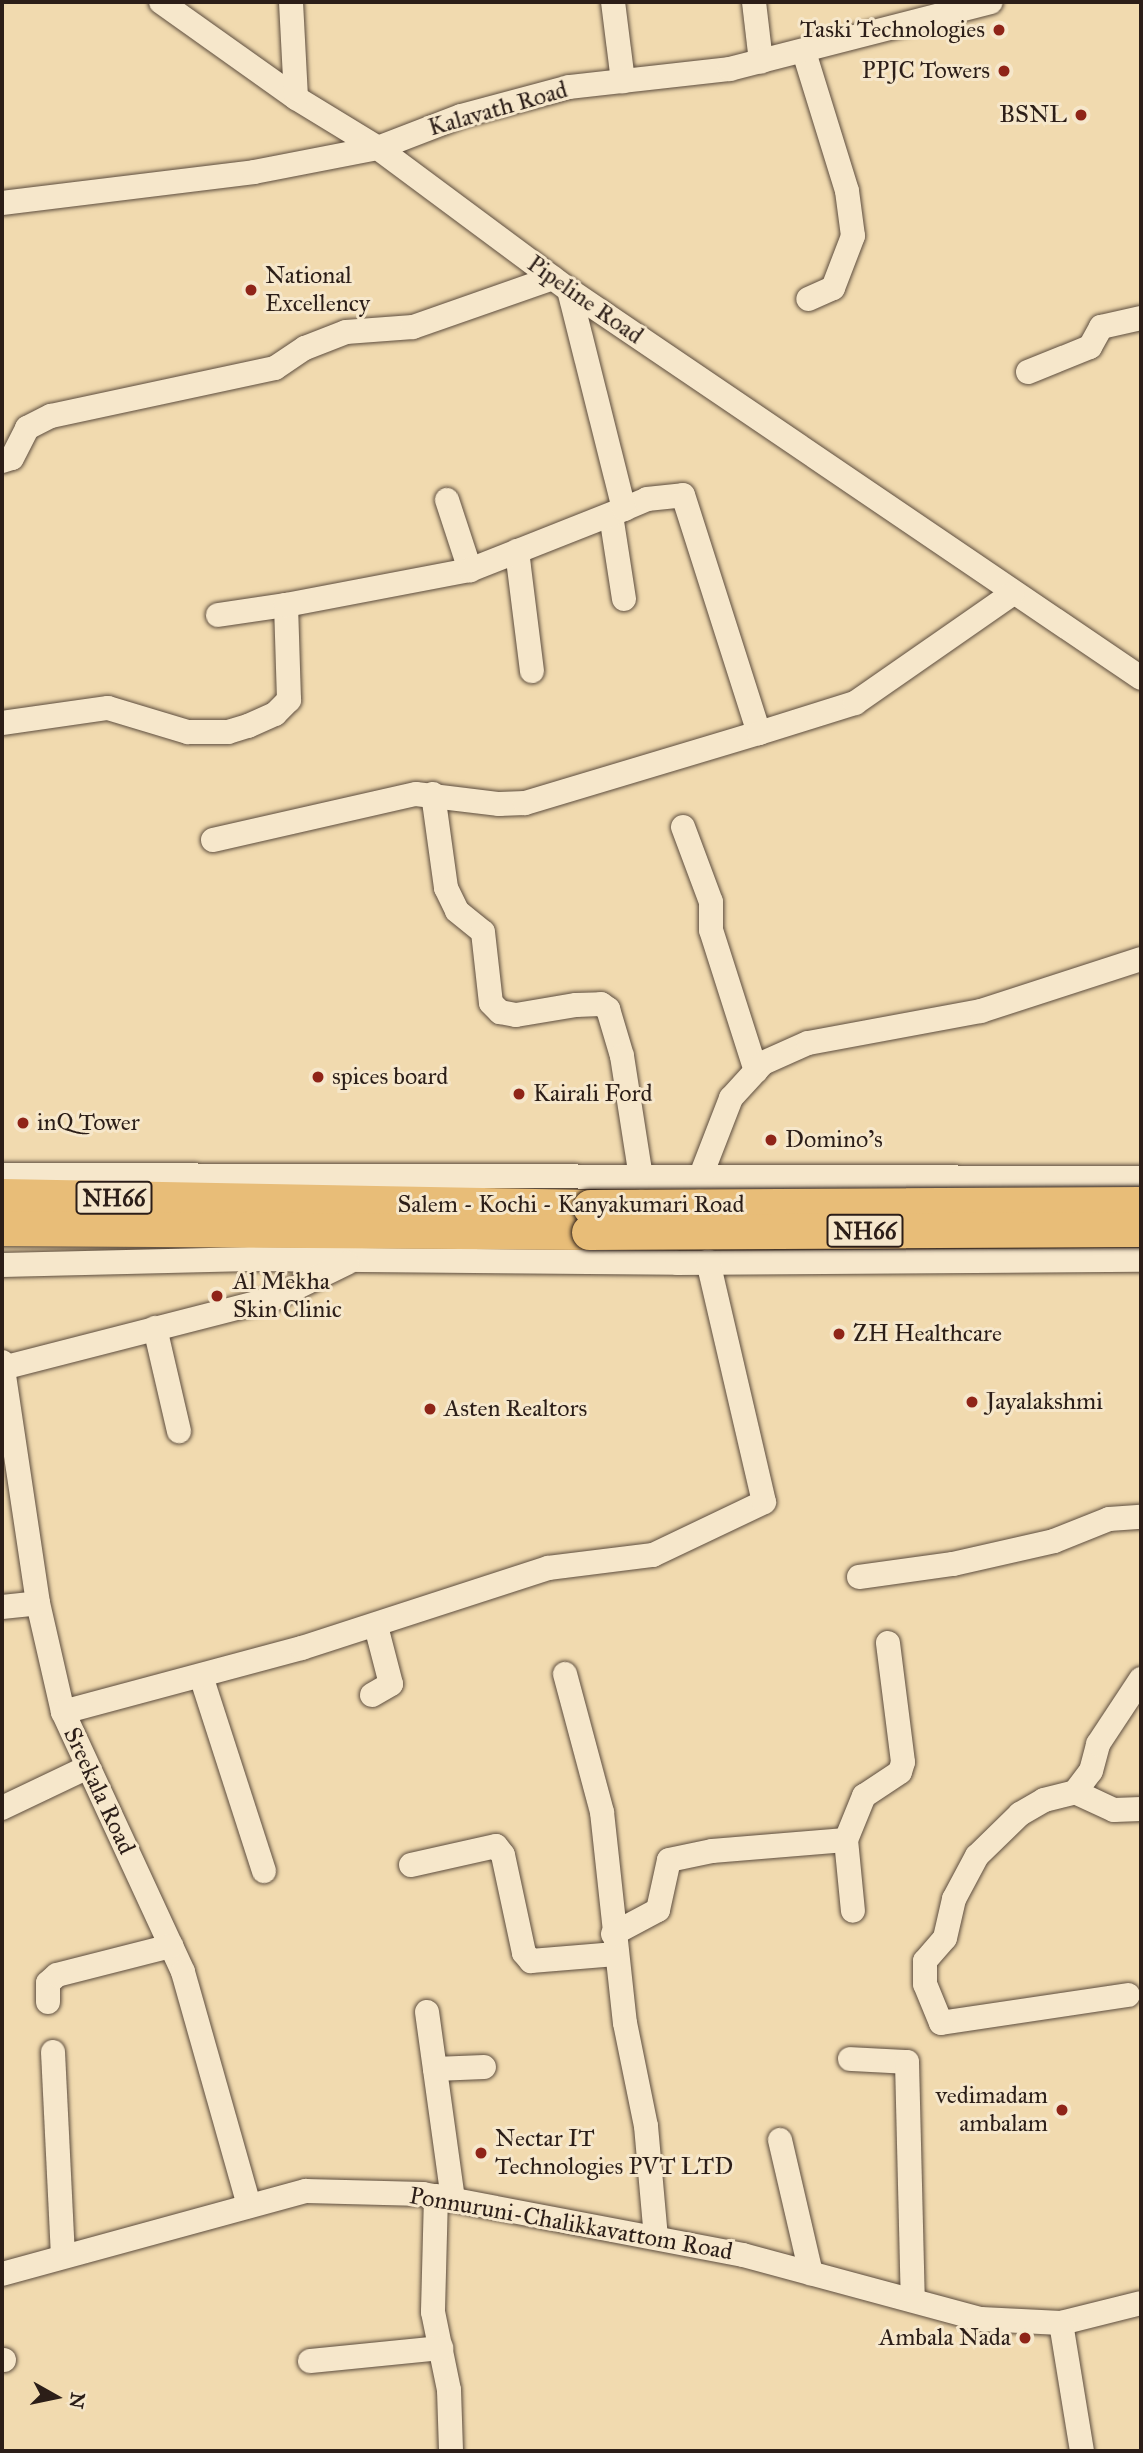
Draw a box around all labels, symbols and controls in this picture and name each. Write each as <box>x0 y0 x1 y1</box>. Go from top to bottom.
place label: Taski Technologies <box>800 16 985 44</box>
marker: Taski Technologies <box>991 22 1007 38</box>
place label: PPJC Towers <box>862 57 990 85</box>
marker: PPJC Towers <box>996 63 1012 79</box>
street label: Kalavath Road <box>425 75 571 143</box>
place label: BSNL <box>999 101 1067 129</box>
marker: BSNL <box>1073 107 1089 123</box>
street label: Pipeline Road <box>522 250 648 350</box>
place label: National Excellency <box>265 262 370 318</box>
marker: National Excellency <box>243 282 259 298</box>
place label: spices board <box>332 1063 448 1091</box>
marker: spices board <box>310 1069 326 1085</box>
place label: Kairali Ford <box>533 1080 652 1108</box>
marker: Kairali Ford <box>511 1086 527 1102</box>
place label: inQ Tower <box>37 1109 140 1137</box>
marker: inQ Tower <box>15 1115 31 1131</box>
place label: Domino's <box>785 1126 883 1154</box>
marker: Domino's <box>763 1132 779 1148</box>
road number: NH66 <box>76 1178 152 1218</box>
street label: Salem - Kochi - Kanyakumari Road <box>397 1191 745 1219</box>
road number: NH66 <box>826 1212 903 1250</box>
place label: Al Mekha Skin Clinic <box>233 1268 342 1324</box>
marker: Al Mekha Skin Clinic <box>207 1286 227 1306</box>
place label: ZH Healthcare <box>853 1320 1002 1348</box>
marker: ZH Healthcare <box>831 1326 847 1342</box>
place label: Jayalakshmi <box>986 1388 1103 1416</box>
marker: Jayalakshmi <box>964 1394 980 1410</box>
place label: Asten Realtors <box>444 1395 587 1423</box>
marker: Asten Realtors <box>422 1401 438 1417</box>
street label: Sreekala Road <box>57 1723 141 1859</box>
place label: vedimadam ambalam <box>935 2082 1048 2138</box>
marker: vedimadam ambalam <box>1054 2102 1070 2118</box>
place label: Nectar IT Technologies PVT LTD <box>495 2125 733 2181</box>
marker: Nectar IT Technologies PVT LTD <box>473 2145 489 2161</box>
street label: Ponnuruni-Chalikkavattom Road <box>407 2181 735 2267</box>
place label: Ambala Nada <box>879 2324 1011 2352</box>
marker: Ambala Nada <box>1017 2330 1033 2346</box>
north arrow <box>21 2362 91 2432</box>
text: N <box>65 2391 90 2410</box>

